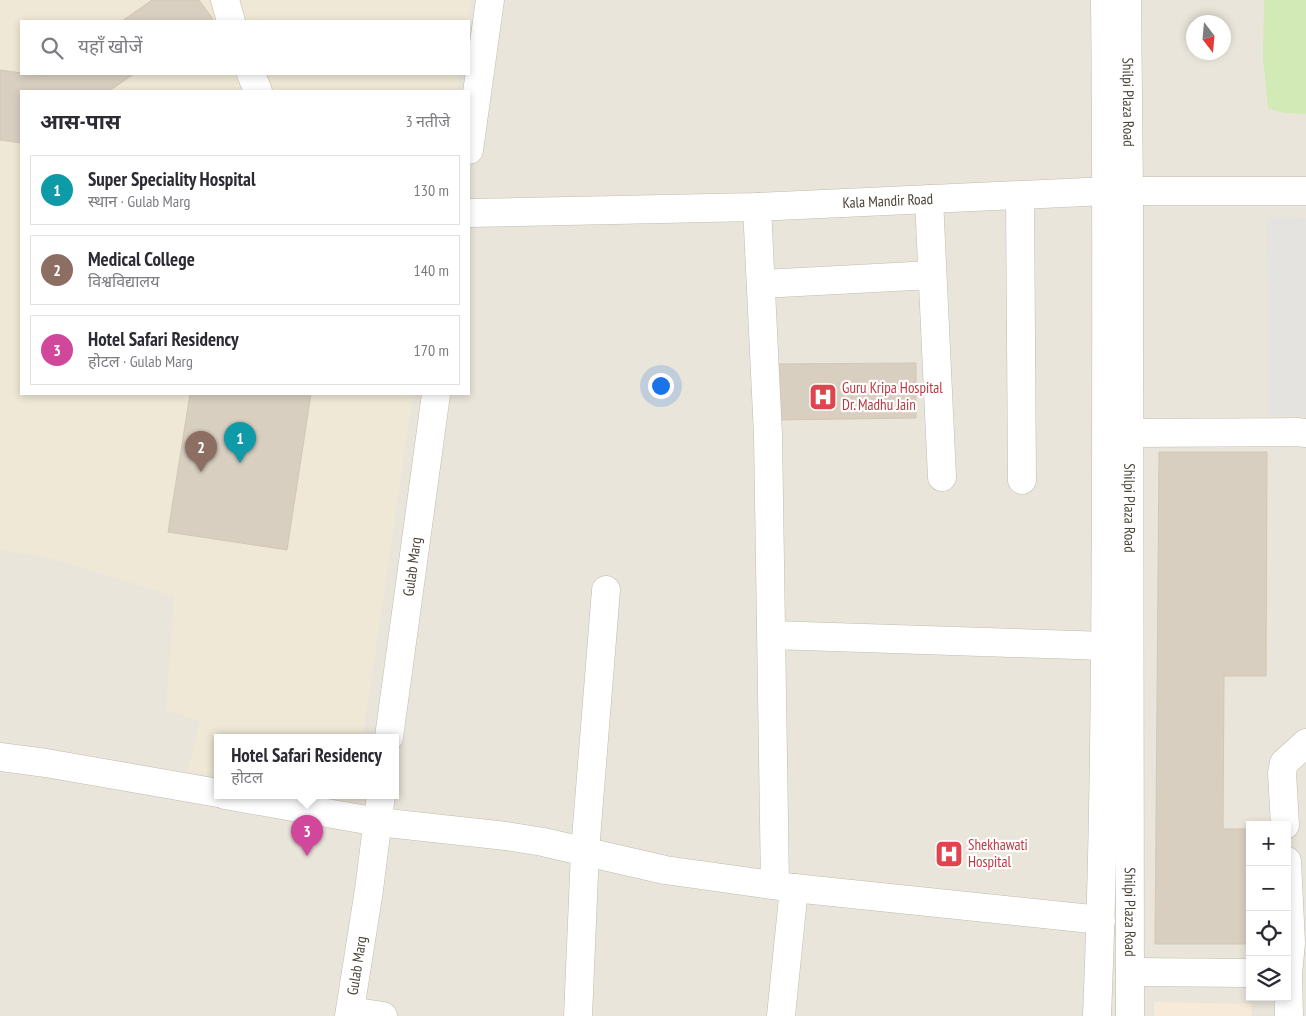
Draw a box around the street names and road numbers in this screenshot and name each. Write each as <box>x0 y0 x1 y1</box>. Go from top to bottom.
street label: Shilpi Plaza Road <box>1119 57 1139 147</box>
street label: Kala Mandir Road <box>842 189 934 212</box>
street label: Shilpi Plaza Road <box>1120 463 1139 553</box>
street label: Gulab Marg <box>398 536 425 597</box>
street label: Shilpi Plaza Road <box>1121 867 1140 957</box>
street label: Gulab Marg <box>342 935 371 996</box>

